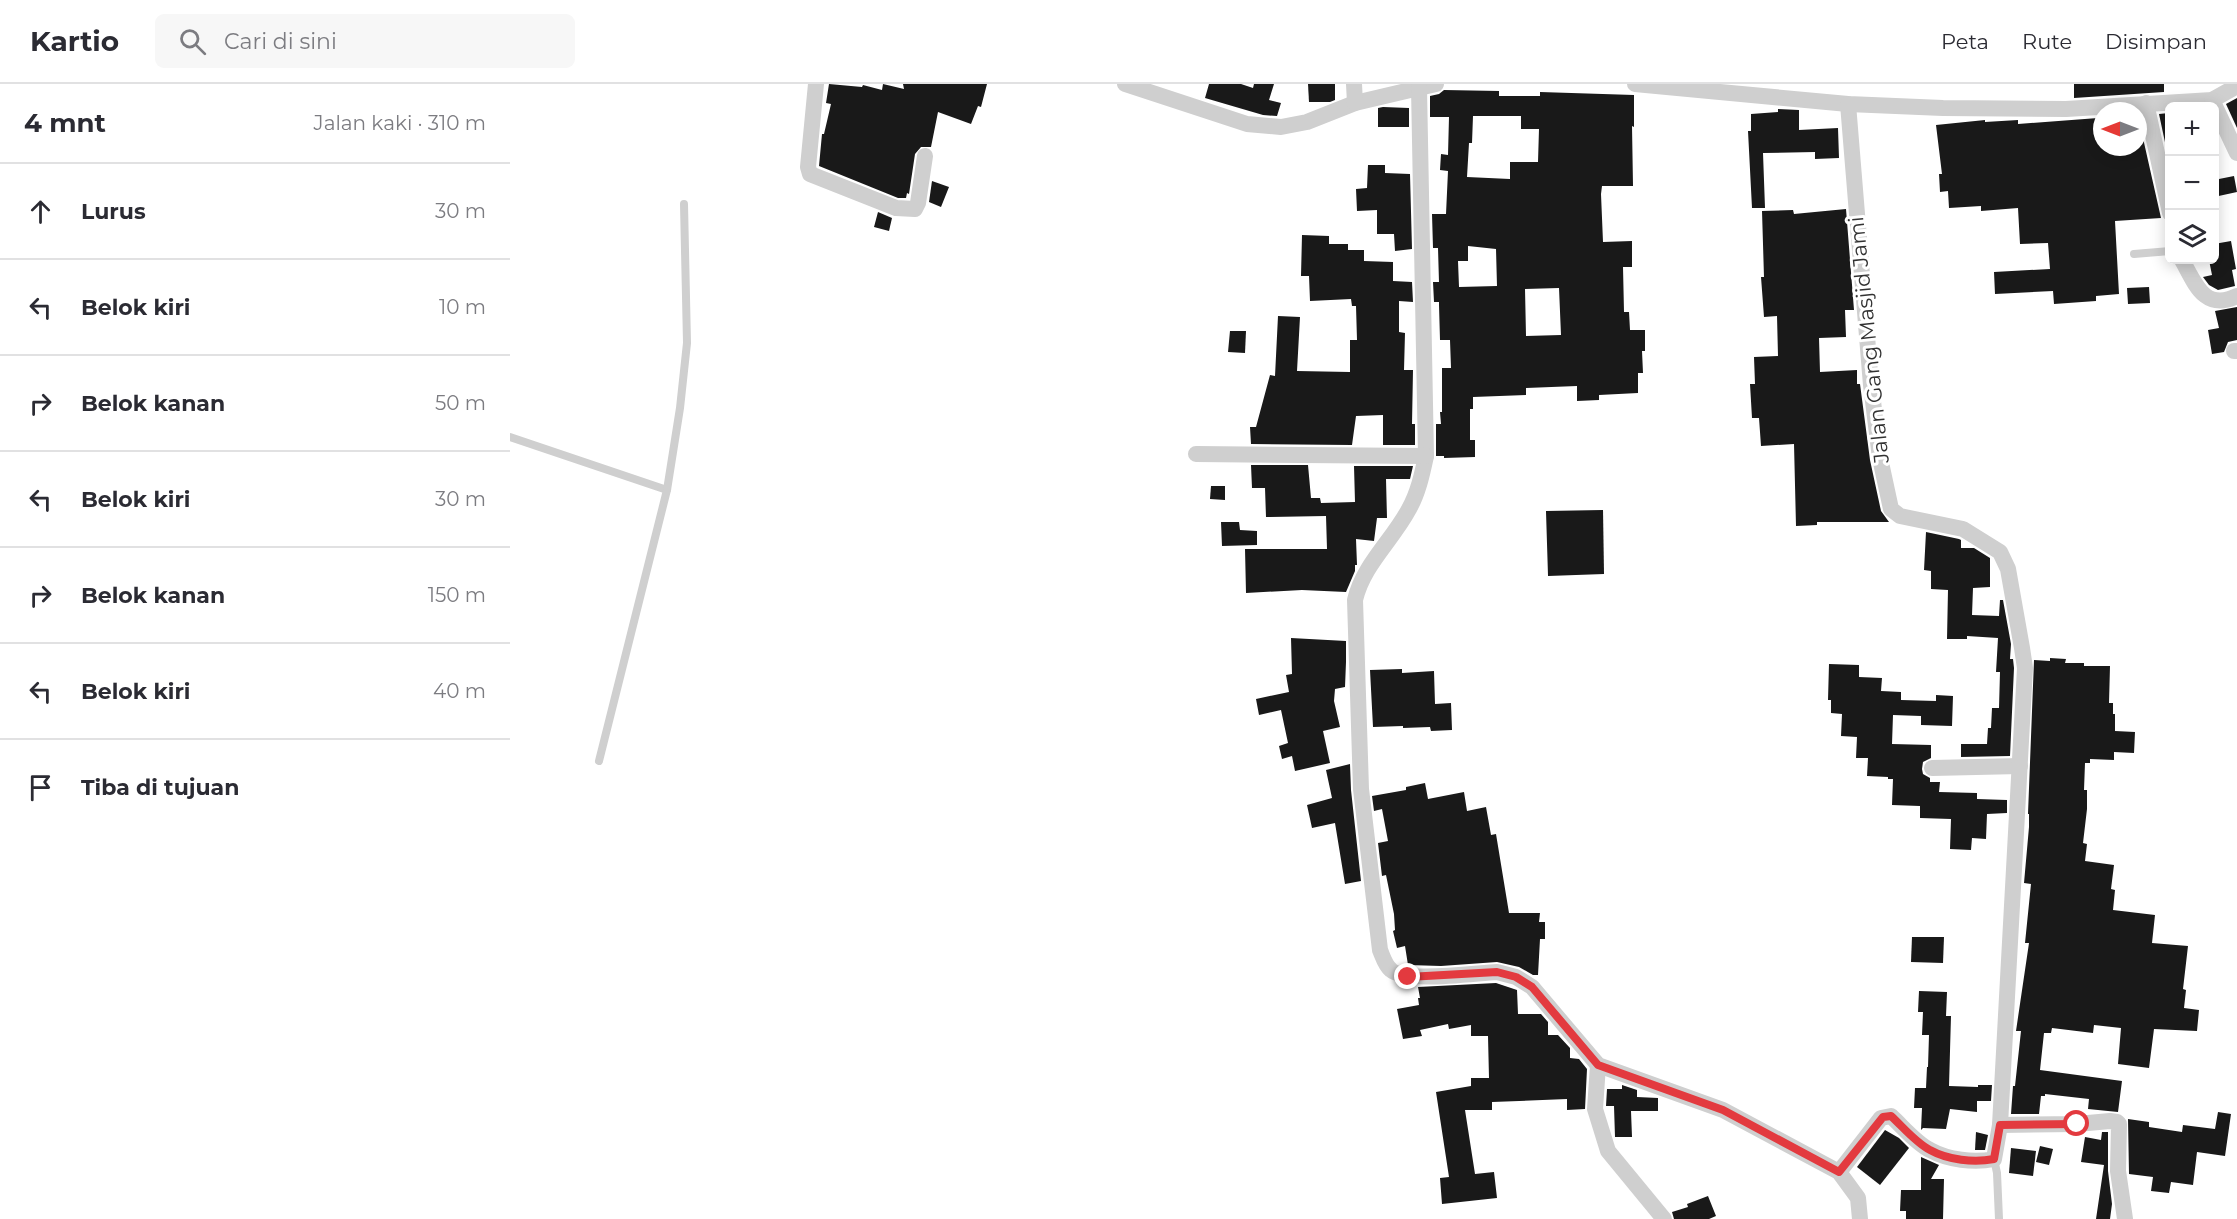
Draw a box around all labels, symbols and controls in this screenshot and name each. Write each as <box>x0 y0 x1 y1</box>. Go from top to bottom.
search box <box>155 14 575 68</box>
text: Kartio <box>30 24 119 58</box>
icon: search <box>176 25 209 58</box>
text: Cari di sini <box>224 28 337 55</box>
text: Peta <box>1941 29 1989 54</box>
text: Rute <box>2022 29 2072 54</box>
text: Disimpan <box>2105 29 2207 54</box>
north arrow <box>2093 102 2147 156</box>
map controls <box>2165 102 2219 264</box>
button: + <box>2165 102 2219 156</box>
text: 4 mnt <box>24 107 106 139</box>
text: Jalan kaki · 310 m <box>314 111 486 135</box>
button: − <box>2165 156 2219 210</box>
icon: ahead <box>24 195 57 228</box>
text: Lurus <box>81 198 146 225</box>
text: 30 m <box>435 199 486 223</box>
button: layers <box>2165 210 2219 264</box>
street label: Jalan Gang Masjid Jami <box>1843 215 1894 466</box>
icon: left <box>24 291 57 324</box>
text: Belok kiri <box>81 294 190 321</box>
text: 10 m <box>439 295 486 319</box>
icon: right <box>24 387 57 420</box>
text: Belok kanan <box>81 390 225 417</box>
text: 50 m <box>435 391 486 415</box>
icon: left <box>24 483 57 516</box>
text: Belok kiri <box>81 486 190 513</box>
text: 30 m <box>435 487 486 511</box>
icon: right <box>24 579 57 612</box>
text: Belok kanan <box>81 582 225 609</box>
text: 150 m <box>428 583 486 607</box>
icon: left <box>24 675 57 708</box>
text: Belok kiri <box>81 678 190 705</box>
text: 40 m <box>433 679 486 703</box>
icon: arrive <box>24 771 57 804</box>
text: Tiba di tujuan <box>81 774 239 801</box>
route end <box>1394 963 1420 989</box>
route start <box>2063 1110 2089 1136</box>

